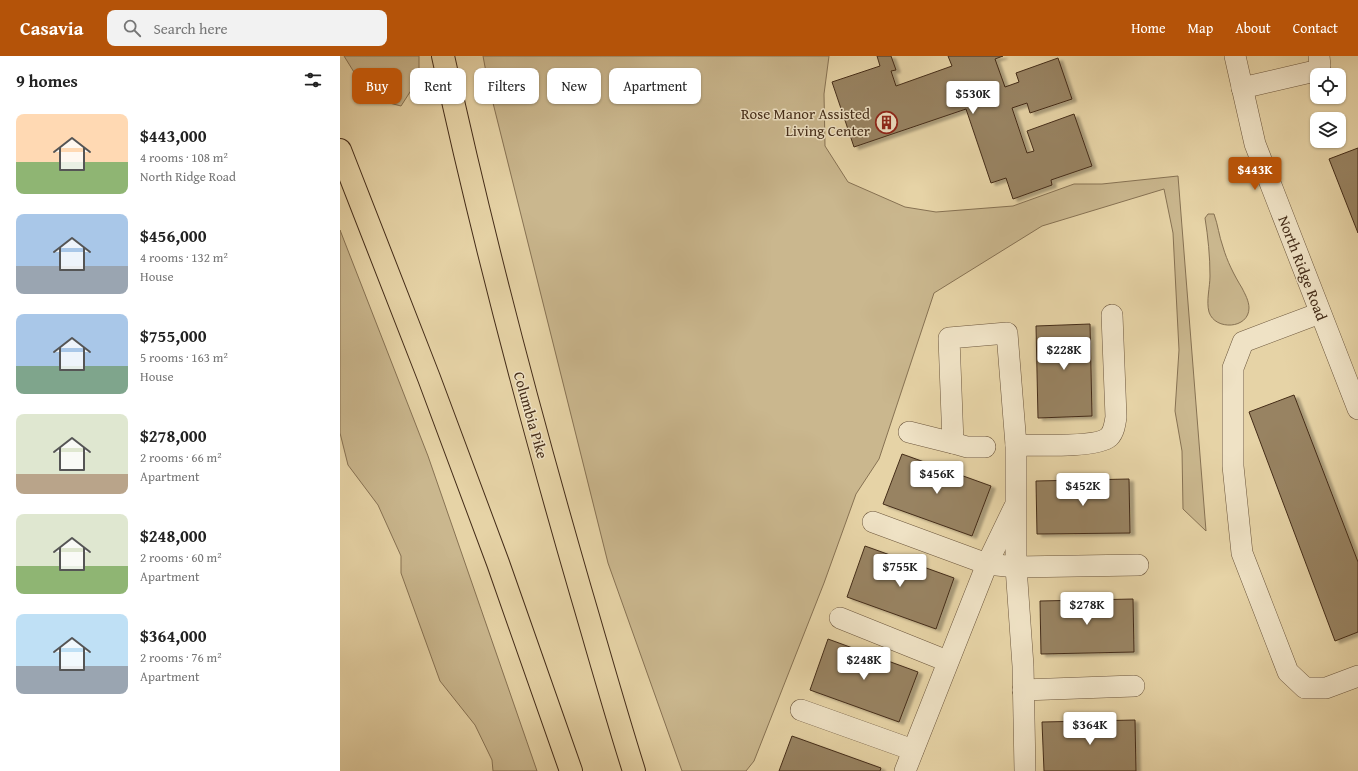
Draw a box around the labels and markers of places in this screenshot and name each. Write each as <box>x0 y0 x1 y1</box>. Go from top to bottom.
pin: $530K <box>945 81 1001 115</box>
place label: Rose Manor Assisted Living Center <box>741 103 870 141</box>
building icon: Rose Manor Assisted Living Center <box>873 109 899 135</box>
pin: $443K <box>1227 157 1283 191</box>
pin: $228K <box>1036 337 1092 371</box>
pin: $456K <box>909 461 965 495</box>
pin: $452K <box>1055 473 1111 507</box>
pin: $755K <box>872 554 928 588</box>
pin: $278K <box>1059 592 1115 626</box>
pin: $248K <box>836 647 892 681</box>
pin: $364K <box>1062 712 1118 746</box>

